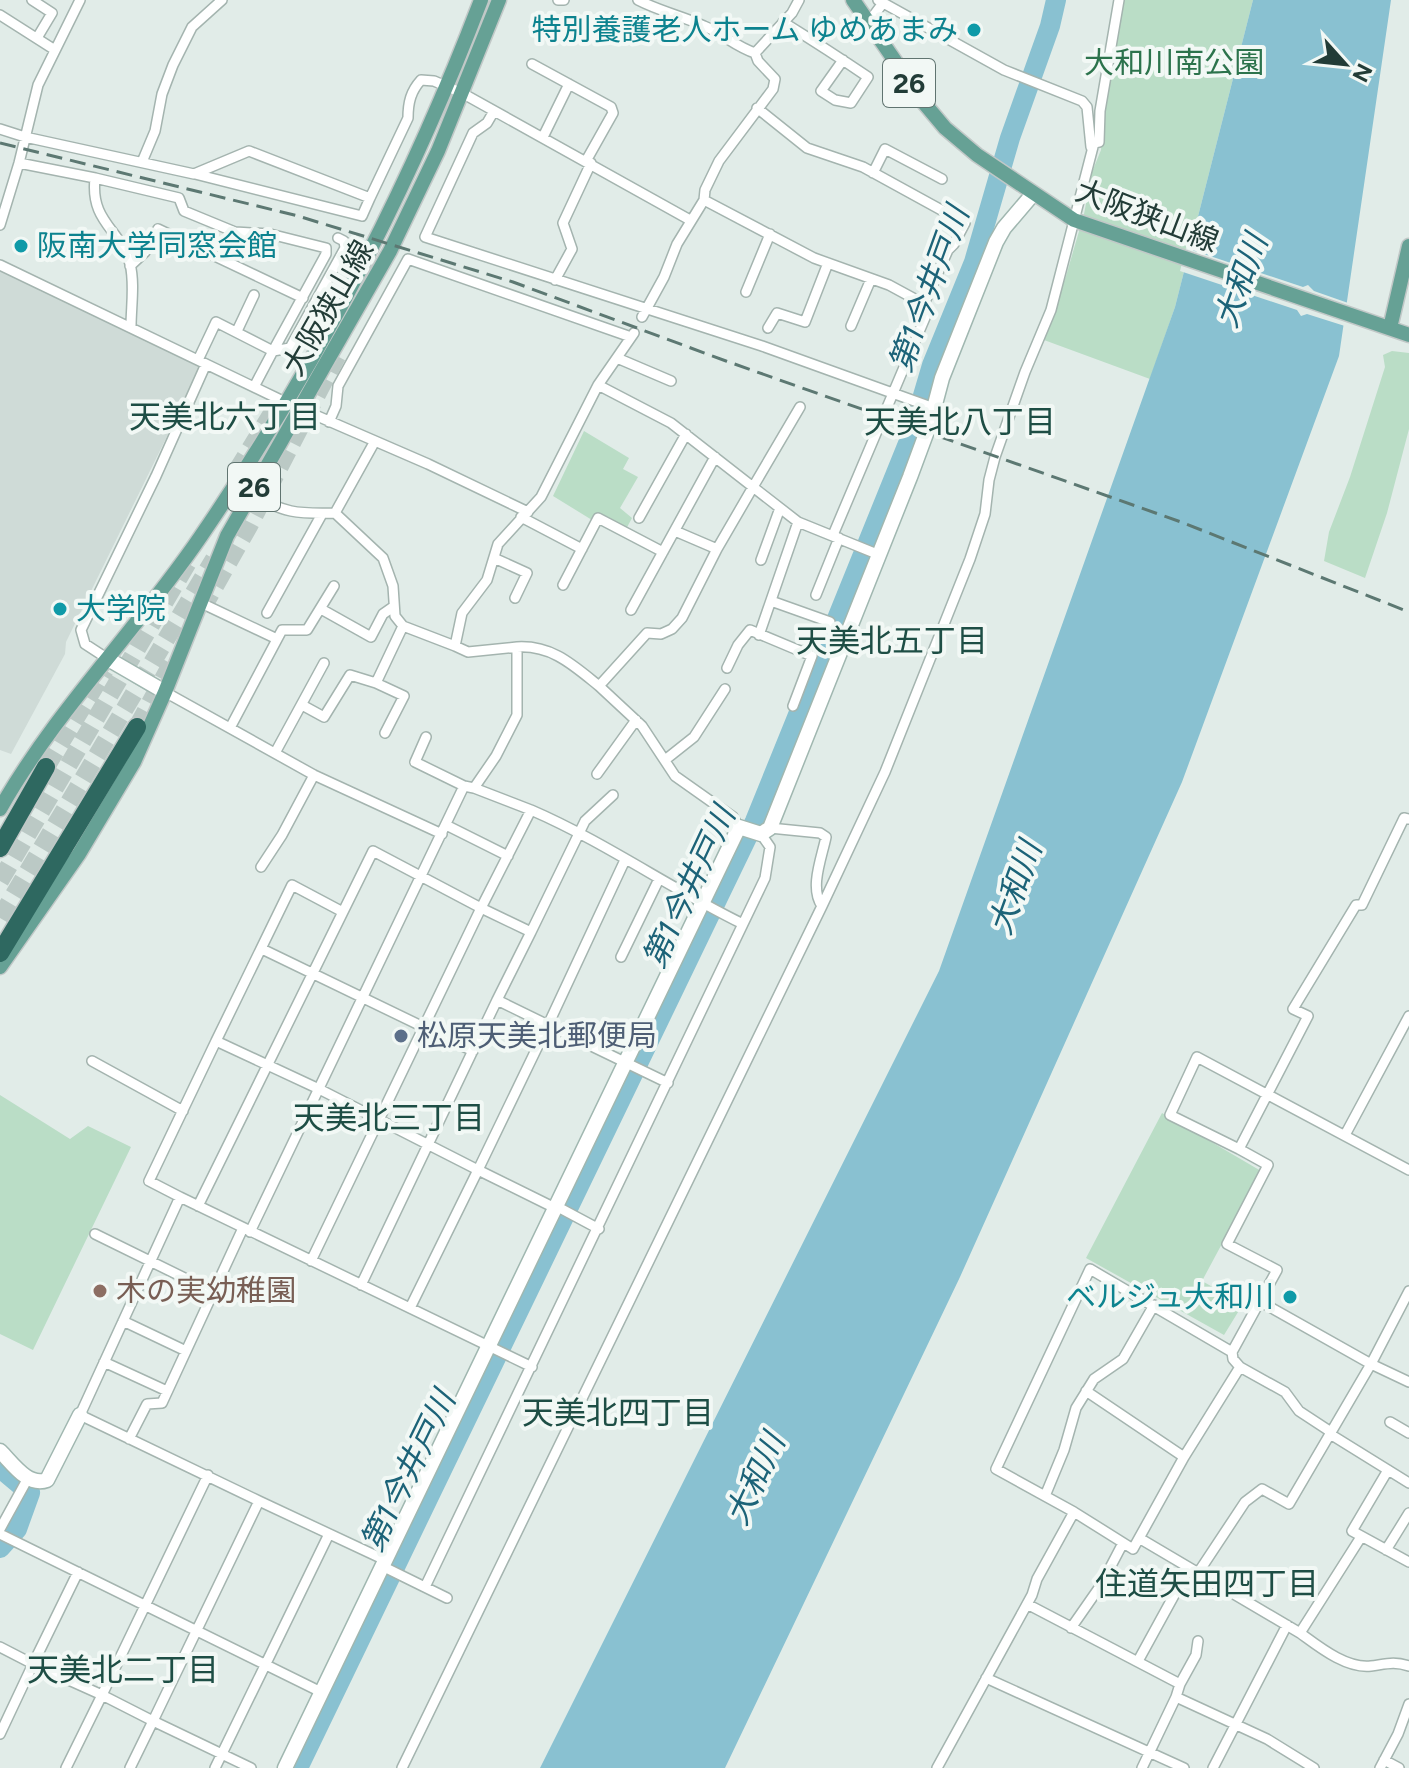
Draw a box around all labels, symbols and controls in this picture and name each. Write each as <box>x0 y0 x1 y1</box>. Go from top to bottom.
place label: 特別養護老人ホーム ゆめあまみ <box>531 11 958 48</box>
marker: 特別養護老人ホーム ゆめあまみ <box>965 21 983 39</box>
north arrow <box>1305 24 1385 104</box>
park label: 大和川南公園 <box>1084 44 1264 81</box>
road number: 26 <box>883 59 935 107</box>
text: N <box>1346 59 1378 87</box>
street label: 大阪狭山線 <box>1071 171 1224 260</box>
water label: 第1今井戸川 <box>882 198 978 377</box>
place label: 阪南大学同窓会館 <box>37 227 277 264</box>
water label: 大和川 <box>1207 227 1276 333</box>
street label: 大阪狭山線 <box>274 234 381 382</box>
marker: 阪南大学同窓会館 <box>12 237 30 255</box>
district label: 天美北六丁目 <box>129 398 321 436</box>
district label: 天美北八丁目 <box>864 403 1056 441</box>
road number: 26 <box>228 463 280 511</box>
place label: 大学院 <box>76 590 166 627</box>
marker: 大学院 <box>51 600 69 618</box>
district label: 天美北五丁目 <box>796 622 988 660</box>
water label: 第1今井戸川 <box>635 798 744 974</box>
water label: 大和川 <box>981 834 1050 940</box>
place label: 松原天美北郵便局 <box>417 1017 657 1054</box>
marker: 松原天美北郵便局 <box>392 1027 410 1045</box>
district label: 天美北三丁目 <box>293 1099 485 1137</box>
place label: 木の実幼稚園 <box>116 1272 296 1309</box>
place label: ベルジュ大和川 <box>1066 1278 1274 1315</box>
marker: 木の実幼稚園 <box>91 1282 109 1300</box>
marker: ベルジュ大和川 <box>1281 1288 1299 1306</box>
water label: 第1今井戸川 <box>353 1382 464 1557</box>
district label: 天美北四丁目 <box>522 1394 714 1432</box>
water label: 大和川 <box>717 1425 794 1531</box>
district label: 住道矢田四丁目 <box>1095 1565 1319 1603</box>
district label: 天美北二丁目 <box>27 1651 219 1689</box>

